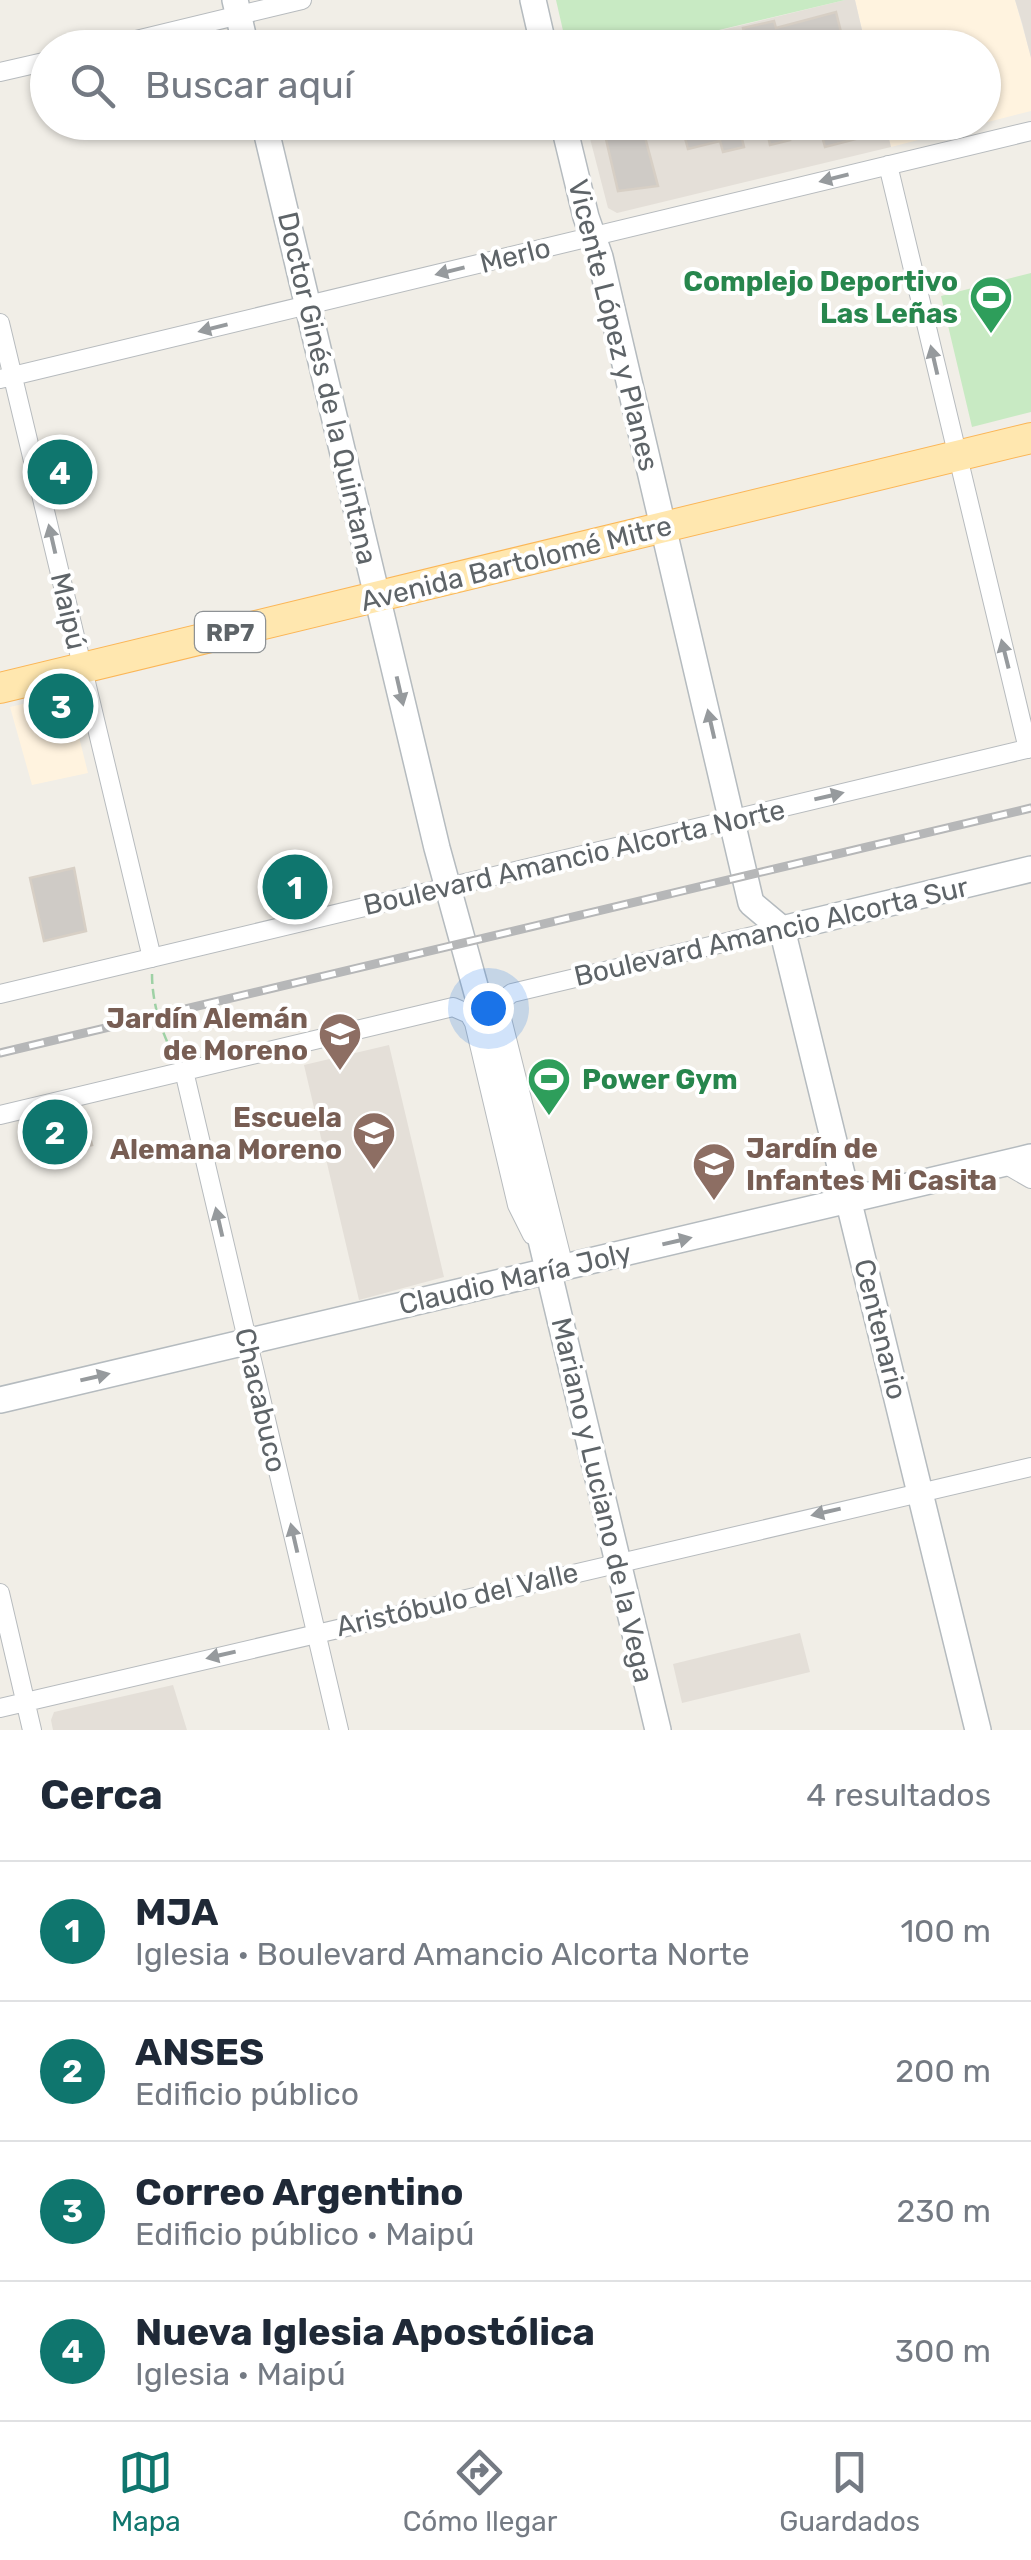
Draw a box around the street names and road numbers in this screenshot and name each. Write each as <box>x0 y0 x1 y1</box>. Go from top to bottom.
street label: Vicente López y Planes <box>561 176 666 474</box>
street label: Doctor Ginés de la Quintana <box>271 209 384 568</box>
street label: Merlo <box>476 231 554 280</box>
street label: Avenida Bartolomé Mitre <box>357 509 675 618</box>
street label: Maipú <box>44 569 93 653</box>
road number: RP7 <box>195 612 265 652</box>
street label: Boulevard Amancio Alcorta Norte <box>360 793 788 922</box>
street label: Boulevard Amancio Alcorta Sur <box>571 870 972 993</box>
street label: Claudio María Joly <box>396 1236 635 1321</box>
street label: Centenario <box>847 1255 914 1403</box>
street label: Mariano y Luciano de la Vega <box>544 1315 661 1686</box>
street label: Chacabuco <box>228 1325 293 1476</box>
street label: Aristóbulo del Valle <box>333 1556 581 1643</box>

